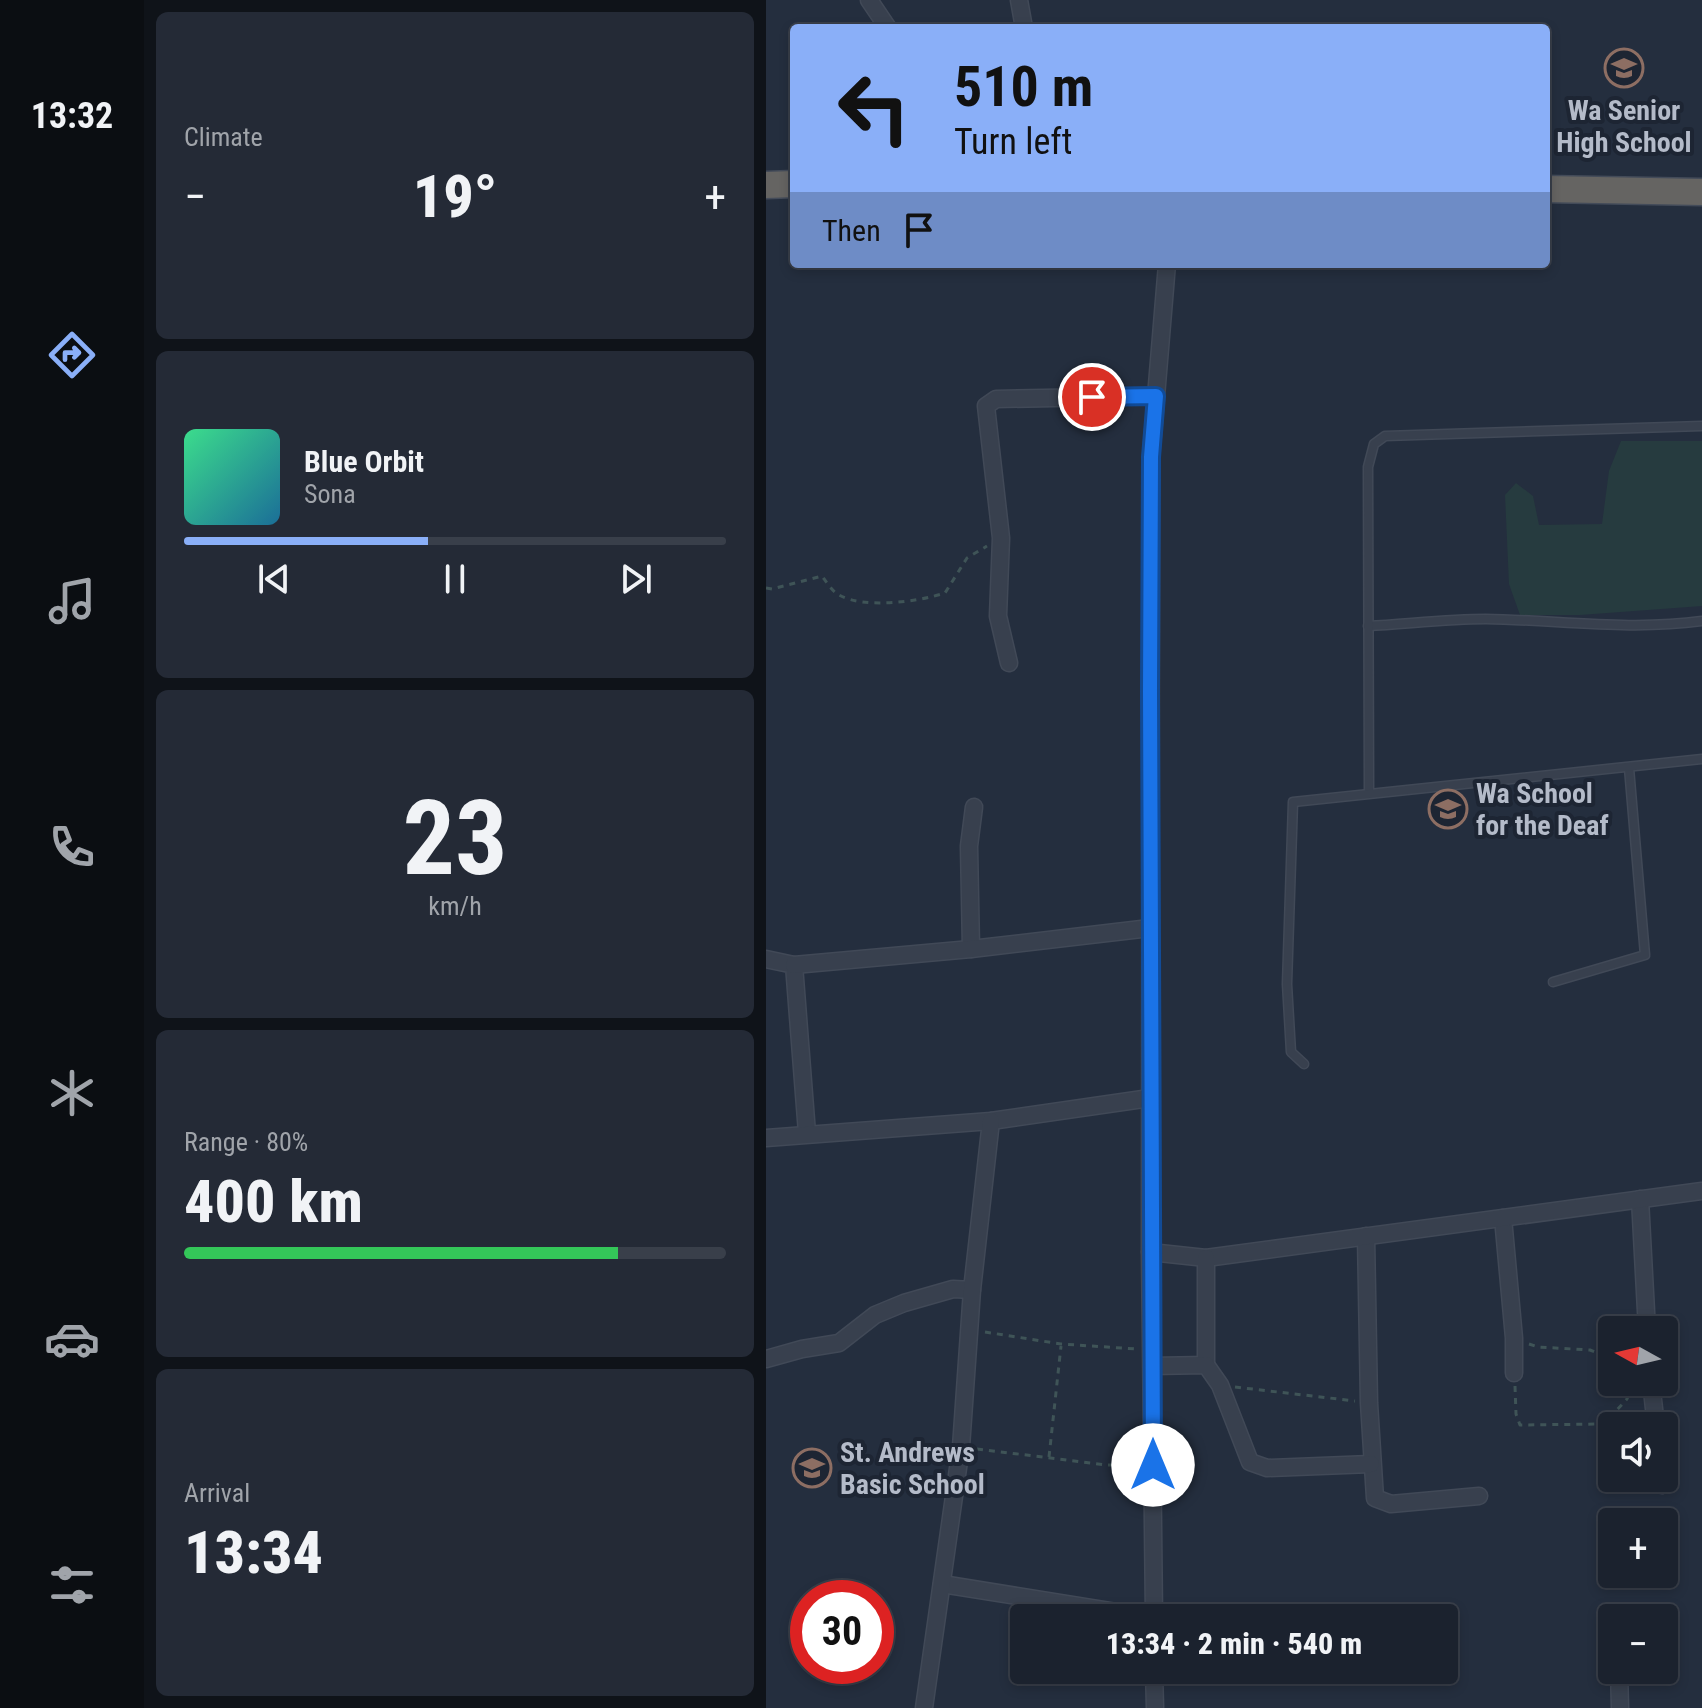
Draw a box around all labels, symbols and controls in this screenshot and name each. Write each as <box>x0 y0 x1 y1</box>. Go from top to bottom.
school or university icon: Wa Senior High School <box>1603 47 1645 89</box>
text: 510 m <box>954 54 1093 120</box>
icon: left <box>822 56 926 160</box>
place label: Wa Senior High School <box>1556 94 1692 159</box>
text: 13:32 <box>31 95 113 137</box>
text: Turn left <box>954 121 1072 163</box>
text: Climate <box>184 122 263 152</box>
text: 19° <box>413 161 497 232</box>
text: − <box>184 171 206 223</box>
text: + <box>704 171 726 223</box>
icon: arrive <box>897 208 941 252</box>
text: Then <box>822 213 881 248</box>
icon: directions <box>44 327 100 383</box>
pin <box>1058 363 1126 431</box>
icon: arrive <box>1070 375 1114 419</box>
text: Blue Orbit <box>304 444 424 479</box>
text: Sona <box>304 479 356 509</box>
icon: previous <box>252 557 296 601</box>
icon: pause <box>433 557 477 601</box>
icon: next <box>614 557 658 601</box>
icon: music <box>44 573 100 629</box>
place label: Wa School for the Deaf <box>1476 777 1609 842</box>
text: 23 <box>402 778 508 899</box>
school or university icon: Wa School for the Deaf <box>1427 788 1469 830</box>
icon: phone <box>44 819 100 875</box>
text: km/h <box>428 891 482 921</box>
icon: climate <box>44 1065 100 1121</box>
text: Range · 80% <box>184 1127 308 1157</box>
text: 400 km <box>184 1166 363 1237</box>
icon: car <box>44 1311 100 1367</box>
north arrow <box>1598 1316 1678 1396</box>
map controls <box>1598 1316 1678 1684</box>
button: sound <box>1598 1412 1678 1492</box>
position arrow <box>1111 1423 1195 1507</box>
place label: St. Andrews Basic School <box>840 1436 985 1501</box>
school or university icon: St. Andrews Basic School <box>791 1447 833 1489</box>
text: Arrival <box>184 1478 250 1508</box>
button: + <box>1598 1508 1678 1588</box>
text: 13:34 <box>184 1517 323 1588</box>
icon: filters <box>44 1557 100 1613</box>
speed limit sign: 30 <box>790 1580 894 1684</box>
button: − <box>1598 1604 1678 1684</box>
text: 13:34 · 2 min · 540 m <box>1106 1626 1362 1661</box>

